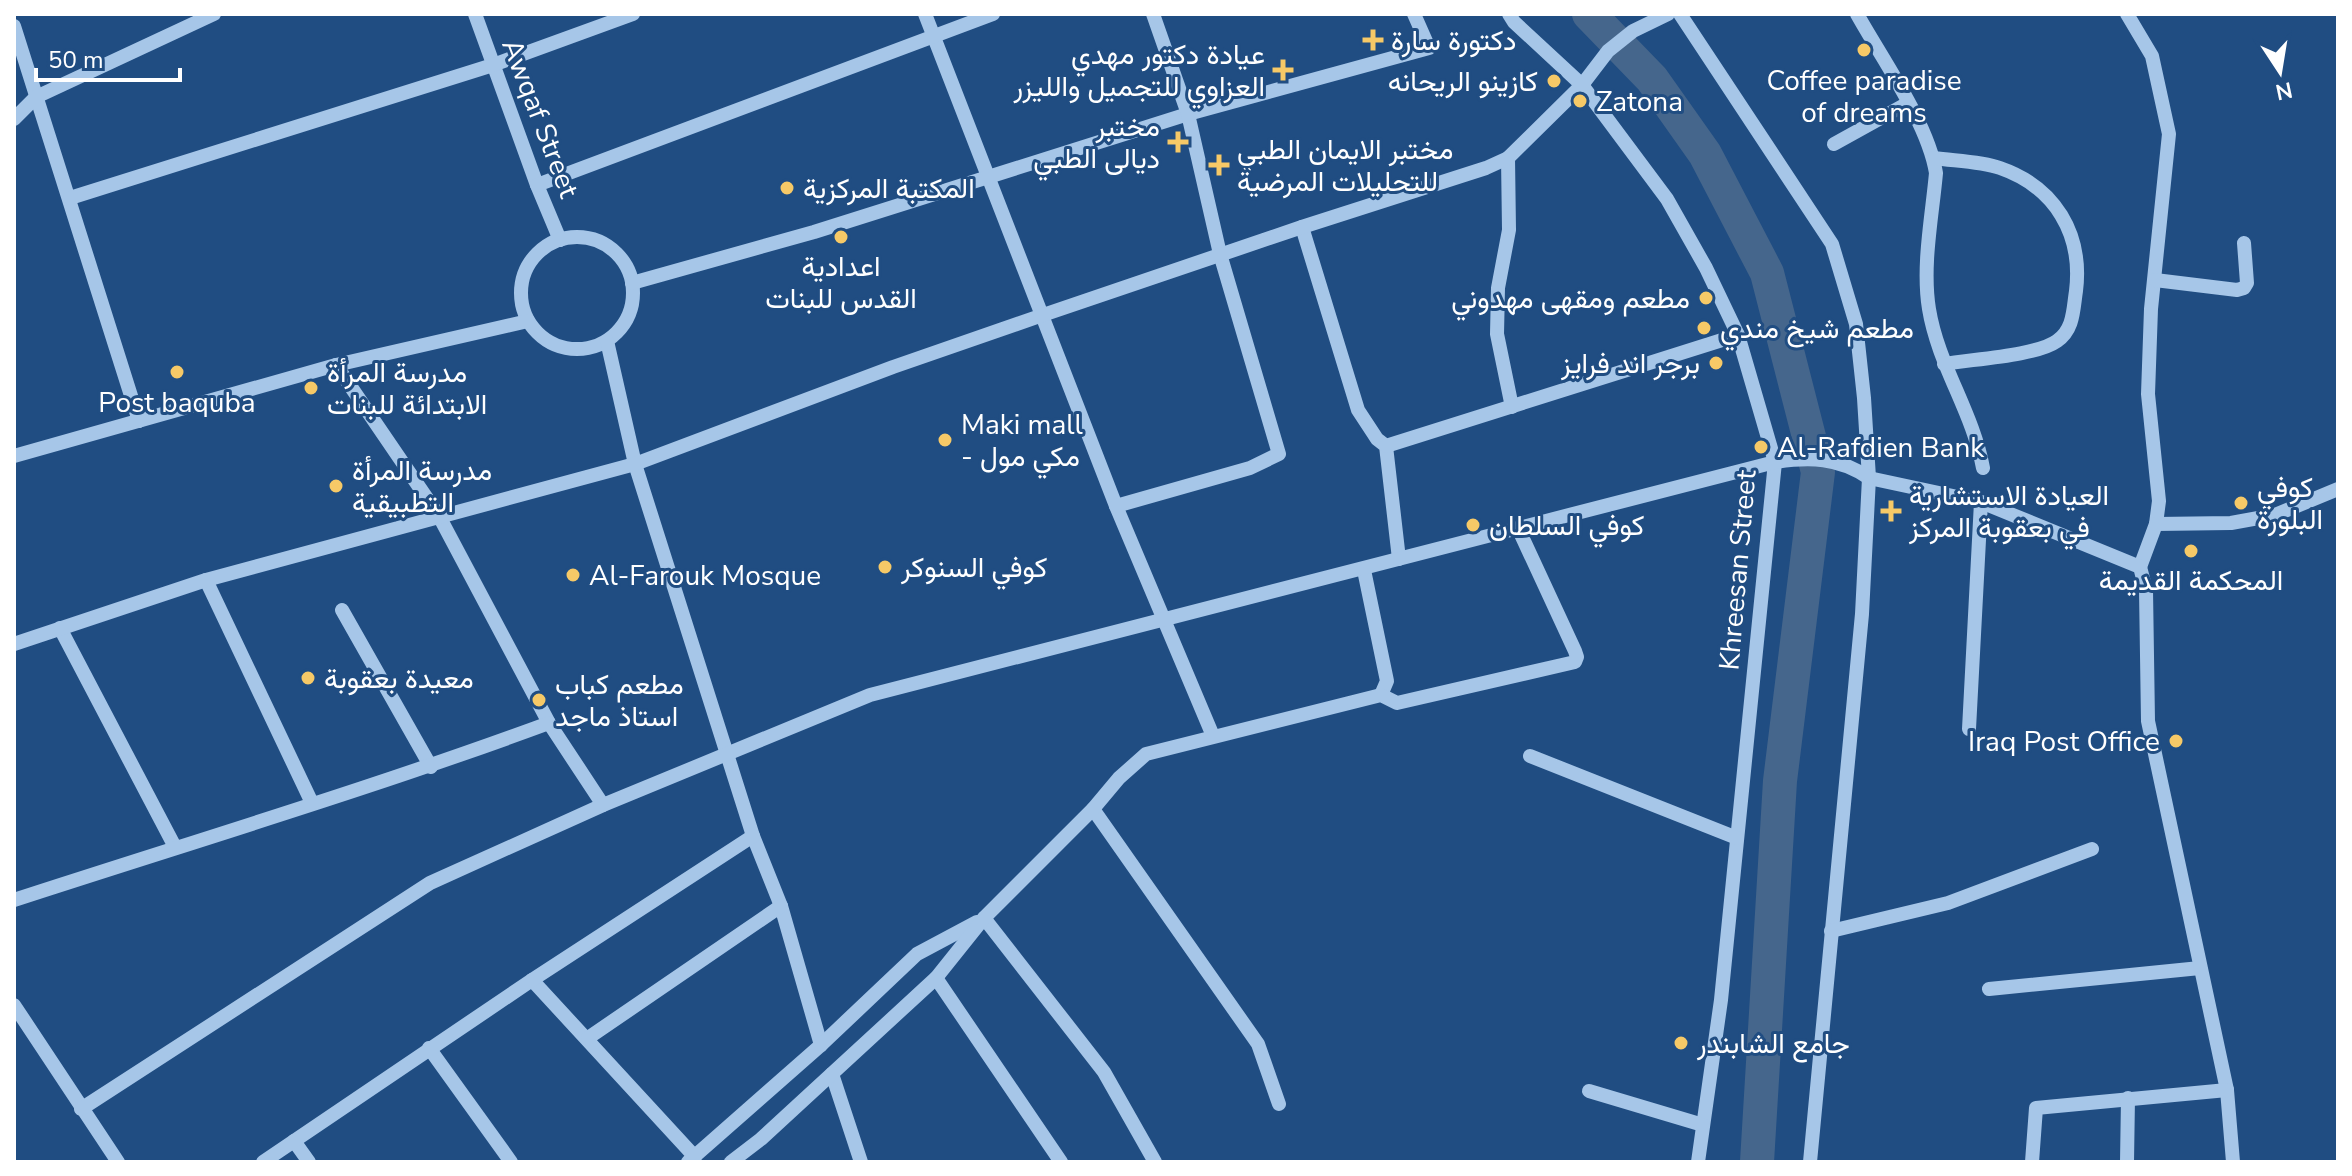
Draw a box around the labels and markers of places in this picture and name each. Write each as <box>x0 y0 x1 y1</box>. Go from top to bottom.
place label: دكتورة سارة <box>1391 22 1517 60</box>
marker: دكتورة سارة <box>1362 29 1384 51</box>
place label: عيادة دكتور مهدي العزاوي للتجميل والليزر <box>1012 36 1265 109</box>
marker: Coffee paradise of dreams <box>1855 41 1873 59</box>
marker: عيادة دكتور مهدي العزاوي للتجميل والليزر <box>1272 59 1294 81</box>
place label: Coffee paradise of dreams <box>1766 62 1962 132</box>
place label: كازينو الريحانه <box>1388 63 1538 101</box>
marker: كازينو الريحانه <box>1545 72 1563 90</box>
place label: Zatona <box>1596 83 1683 121</box>
marker: Zatona <box>1571 92 1589 110</box>
place label: مختبر ديالى الطبي <box>1033 108 1160 181</box>
marker: مختبر ديالى الطبي <box>1167 131 1189 153</box>
place label: مختبر الايمان الطبي للتحليلات المرضية <box>1237 131 1453 201</box>
marker: مختبر الايمان الطبي للتحليلات المرضية <box>1208 154 1230 176</box>
place label: المكتبة المركزية <box>803 170 975 208</box>
marker: المكتبة المركزية <box>778 179 796 197</box>
marker: اعدادية القدس للبنات <box>832 228 850 246</box>
place label: اعدادية القدس للبنات <box>765 248 917 318</box>
place label: مطعم ومقهى مهدوني <box>1451 280 1690 321</box>
marker: مطعم ومقهى مهدوني <box>1697 289 1715 307</box>
place label: مطعم شيخ مندي <box>1720 310 1914 351</box>
marker: مطعم شيخ مندي <box>1695 319 1713 337</box>
place label: برجر اند فرايز <box>1560 345 1700 383</box>
place label: مدرسة المرأة الابتدائة للبنات <box>327 354 487 424</box>
marker: برجر اند فرايز <box>1707 354 1725 372</box>
marker: Post baquba <box>168 363 186 381</box>
marker: مدرسة المرأة الابتدائة للبنات <box>302 379 320 397</box>
place label: Post baquba <box>98 384 256 422</box>
place label: Maki mall - مكي مول <box>961 406 1084 479</box>
place label: Al-Rafdien Bank <box>1777 429 1985 467</box>
marker: Maki mall - مكي مول <box>936 431 954 449</box>
marker: Al-Rafdien Bank <box>1752 438 1770 456</box>
place label: مدرسة المرأة التطبيقية <box>352 452 492 522</box>
place label: كوفي البلورة <box>2257 469 2323 539</box>
marker: مدرسة المرأة التطبيقية <box>327 477 345 495</box>
place label: العيادة الاستشارية في بعقوبة المركز <box>1908 477 2109 550</box>
marker: كوفي البلورة <box>2232 494 2250 512</box>
marker: العيادة الاستشارية في بعقوبة المركز <box>1880 500 1902 522</box>
place label: كوفي السلطان <box>1489 507 1644 548</box>
marker: كوفي السلطان <box>1464 516 1482 534</box>
marker: المحكمة القديمة <box>2182 542 2200 560</box>
place label: كوفي السنوكر <box>900 549 1047 590</box>
place label: Al-Farouk Mosque <box>589 557 821 595</box>
marker: كوفي السنوكر <box>876 558 894 576</box>
place label: المحكمة القديمة <box>2099 562 2283 600</box>
marker: Al-Farouk Mosque <box>564 566 582 584</box>
place label: معيدة بعقوبة <box>324 660 474 698</box>
place label: مطعم كباب استاذ ماجد <box>555 666 684 736</box>
marker: معيدة بعقوبة <box>299 669 317 687</box>
marker: مطعم كباب استاذ ماجد <box>530 691 548 709</box>
place label: Iraq Post Office <box>1968 723 2160 761</box>
marker: Iraq Post Office <box>2167 732 2185 750</box>
place label: جامع الشابندر <box>1696 1025 1850 1063</box>
marker: جامع الشابندر <box>1672 1034 1690 1052</box>

